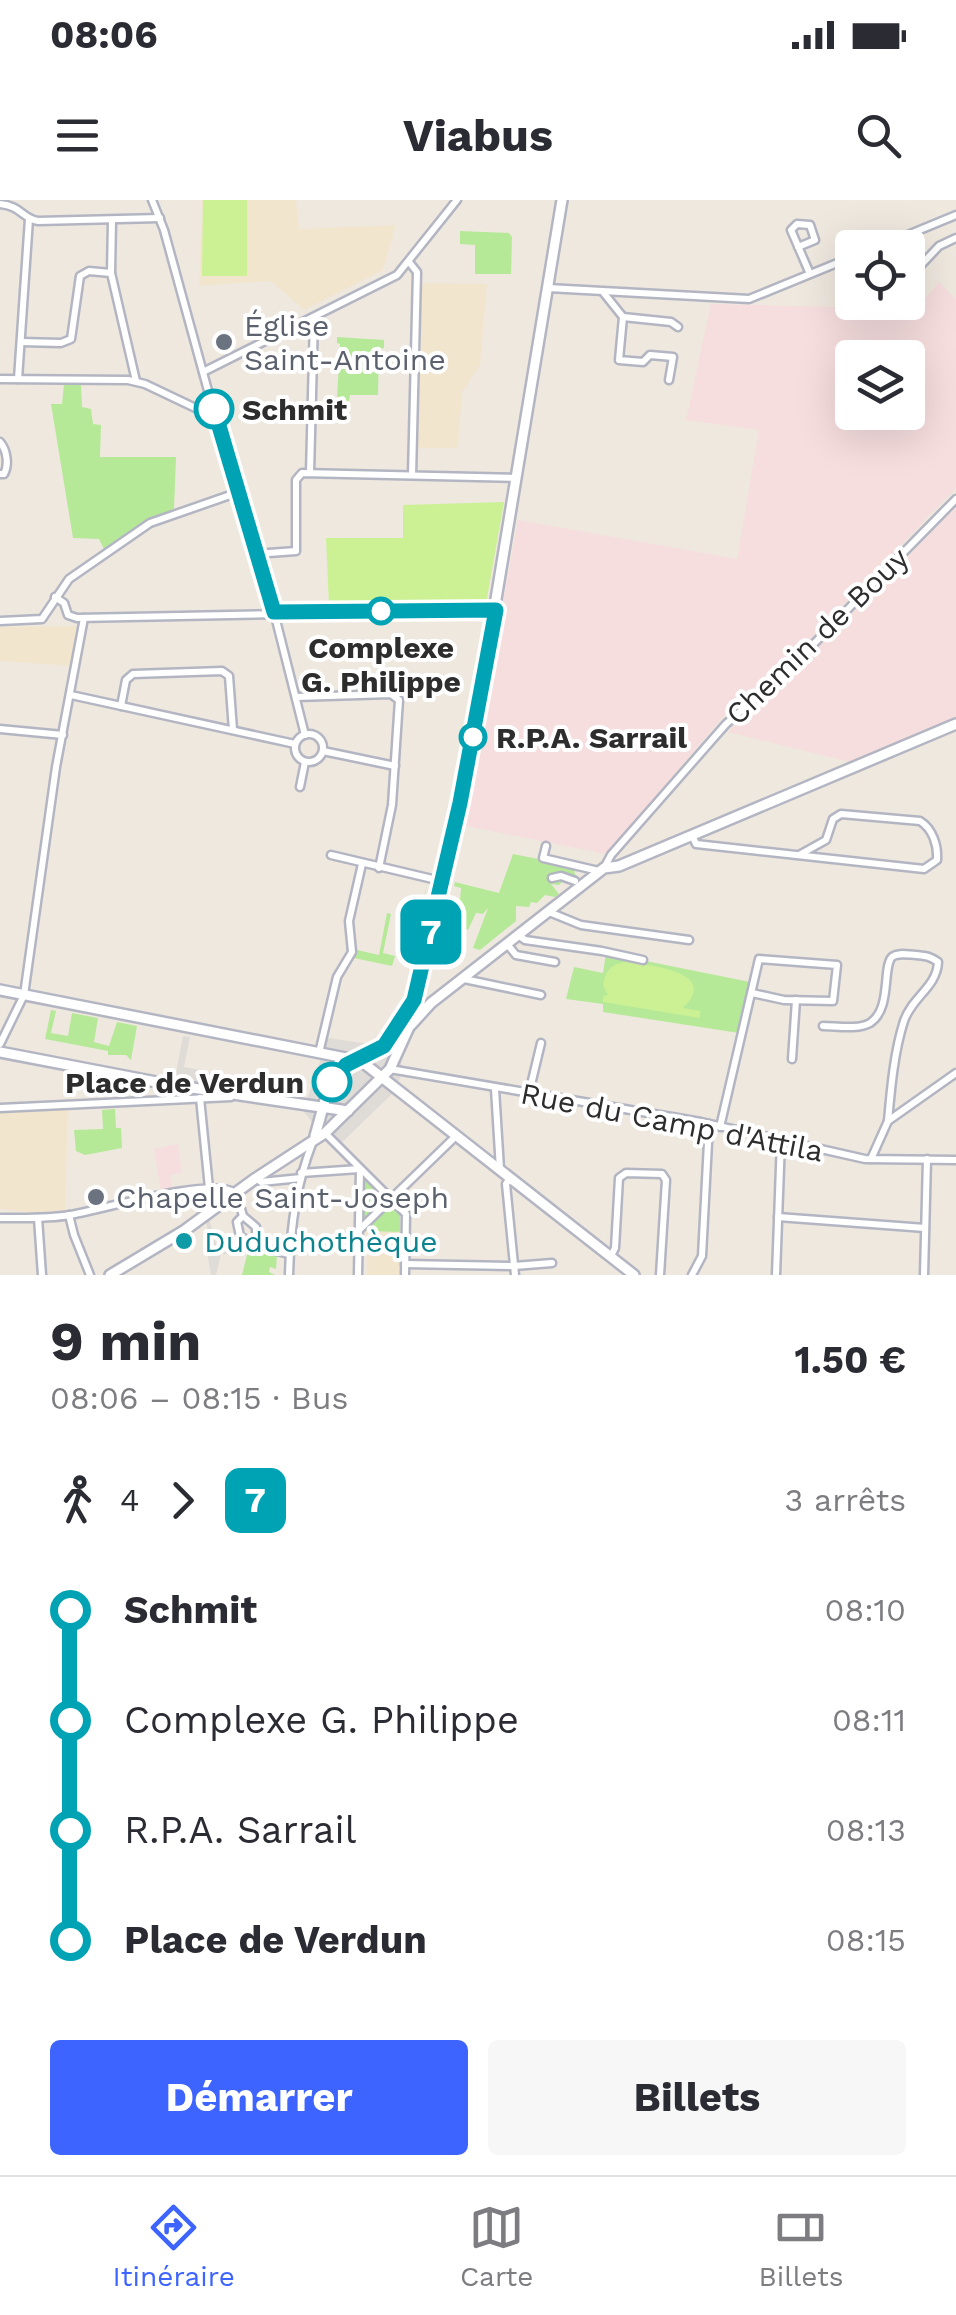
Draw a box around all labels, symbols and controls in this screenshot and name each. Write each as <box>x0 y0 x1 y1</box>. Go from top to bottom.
text: 08:06 <box>50 13 158 57</box>
icon: menu <box>50 108 105 163</box>
icon: search <box>851 108 906 163</box>
text: Viabus <box>403 109 553 162</box>
map controls <box>835 230 925 430</box>
button: locate <box>835 230 925 320</box>
place label: Église Saint-Antoine <box>244 308 446 377</box>
marker: Église Saint-Antoine <box>213 331 235 353</box>
button: layers <box>835 340 925 430</box>
marker: Schmit <box>195 390 233 428</box>
place label: Schmit <box>242 392 347 427</box>
street label: Chemin de Bouy <box>719 540 916 732</box>
marker: Complexe G. Philippe <box>368 598 394 624</box>
place label: Complexe G. Philippe <box>301 630 461 699</box>
place label: R.P.A. Sarrail <box>496 720 687 755</box>
marker: R.P.A. Sarrail <box>460 724 486 750</box>
line badge: 7 <box>398 900 464 964</box>
text: 7 <box>420 911 442 953</box>
marker: Place de Verdun <box>313 1063 351 1101</box>
place label: Place de Verdun <box>65 1065 304 1100</box>
street label: Rue du Camp d'Attila <box>518 1076 826 1168</box>
place label: Chapelle Saint-Joseph <box>116 1180 449 1215</box>
marker: Chapelle Saint-Joseph <box>85 1186 107 1208</box>
place label: Duduchothèque <box>204 1224 438 1259</box>
marker: Duduchothèque <box>173 1230 195 1252</box>
text: 9 min <box>50 1309 201 1373</box>
text: 1.50 € <box>794 1338 906 1382</box>
text: 08:06 – 08:15 · Bus <box>50 1379 348 1417</box>
icon: walk <box>50 1473 105 1528</box>
icon: forward <box>155 1473 210 1528</box>
text: 7 <box>245 1479 266 1521</box>
text: 4 <box>120 1481 140 1519</box>
text: 3 arrêts <box>784 1481 906 1519</box>
text: Schmit <box>124 1588 257 1632</box>
text: 08:10 <box>825 1591 906 1629</box>
text: Complexe G. Philippe <box>124 1698 519 1742</box>
text: 08:11 <box>832 1701 906 1739</box>
text: R.P.A. Sarrail <box>124 1808 356 1852</box>
text: 08:13 <box>826 1811 906 1849</box>
text: Place de Verdun <box>124 1918 427 1962</box>
text: 08:15 <box>826 1921 906 1959</box>
button: Démarrer <box>50 2040 468 2155</box>
button: Billets <box>488 2040 906 2155</box>
tab: Itinéraire <box>112 2200 235 2293</box>
tab: Carte <box>460 2200 533 2293</box>
tab: Billets <box>758 2200 844 2293</box>

